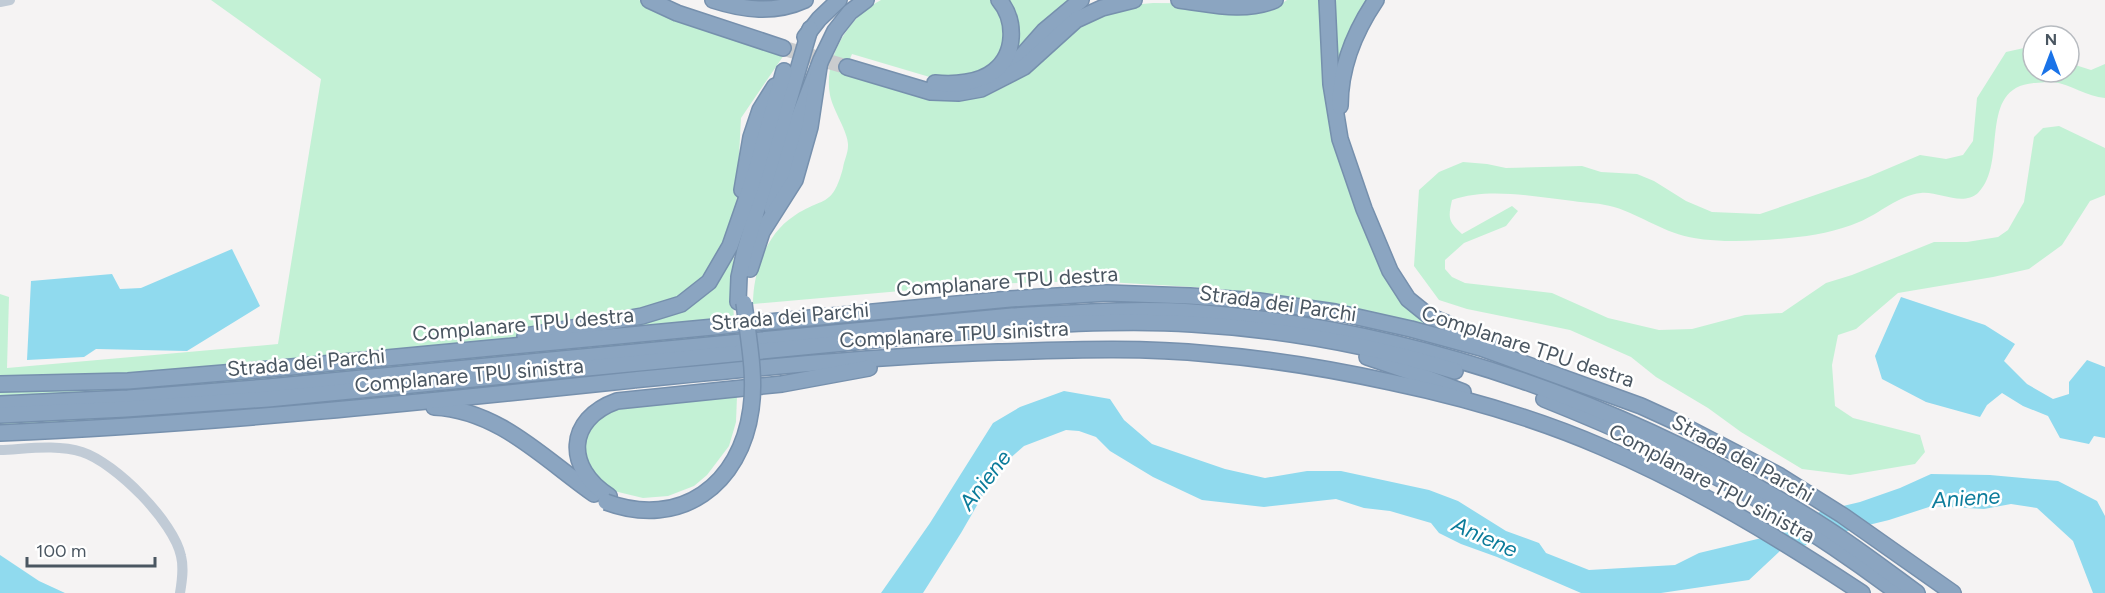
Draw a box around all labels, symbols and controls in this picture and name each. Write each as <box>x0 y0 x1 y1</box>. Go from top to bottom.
north arrow <box>2021 24 2081 84</box>
text: N <box>2045 30 2057 49</box>
street label: Complanare TPU destra <box>895 261 1119 301</box>
street label: Strada dei Parchi <box>1198 280 1358 326</box>
street label: Strada dei Parchi <box>710 297 870 335</box>
street label: Complanare TPU destra <box>1418 300 1638 392</box>
street label: Complanare TPU destra <box>411 302 635 346</box>
street label: Complanare TPU sinistra <box>839 316 1069 352</box>
street label: Strada dei Parchi <box>226 343 386 381</box>
street label: Complanare TPU sinistra <box>354 353 584 397</box>
street label: Strada dei Parchi <box>1668 409 1818 507</box>
street label: Complanare TPU sinistra <box>1605 418 1819 548</box>
water label: Aniene <box>953 445 1017 516</box>
water label: Aniene <box>1930 482 2001 514</box>
water label: Aniene <box>1447 510 1522 563</box>
scale bar <box>27 530 154 568</box>
text: 100 m <box>36 540 86 562</box>

